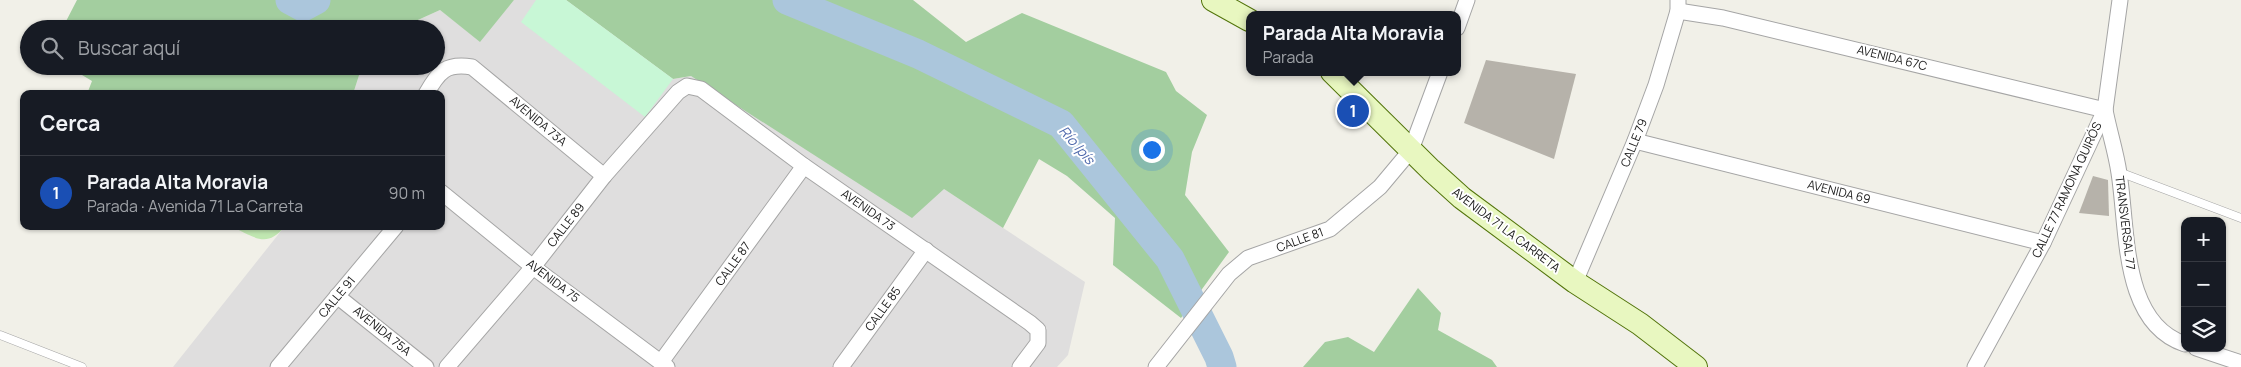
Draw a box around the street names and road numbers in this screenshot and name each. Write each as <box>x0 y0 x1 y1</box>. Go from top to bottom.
street label: AVENIDA 67C <box>1855 41 1929 75</box>
street label: AVENIDA 73A <box>506 92 571 150</box>
street label: CALLE 79 <box>1616 116 1651 170</box>
street label: CALLE 77 RAMONA QUIRÓS <box>2028 119 2106 260</box>
street label: AVENIDA 69 <box>1806 175 1872 208</box>
street label: TRANSVERSAL 77 <box>2111 175 2140 271</box>
street label: AVENIDA 71 LA CARRETA <box>1449 183 1564 276</box>
street label: AVENIDA 73 <box>838 185 899 234</box>
street label: CALLE 89 <box>543 199 588 250</box>
street label: CALLE 81 <box>1274 223 1326 256</box>
street label: CALLE 87 <box>711 238 754 289</box>
street label: AVENIDA 75 <box>523 255 583 306</box>
street label: CALLE 91 <box>314 272 359 321</box>
street label: CALLE 85 <box>861 283 905 334</box>
street label: AVENIDA 75A <box>350 302 415 360</box>

